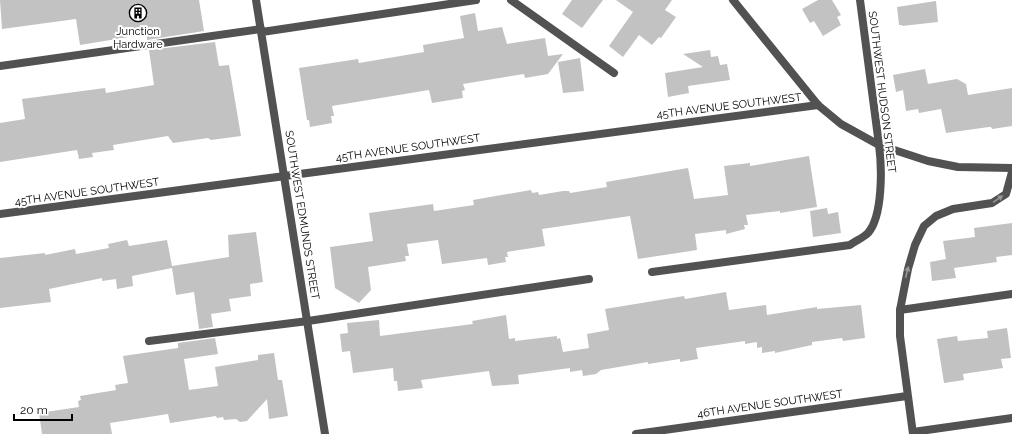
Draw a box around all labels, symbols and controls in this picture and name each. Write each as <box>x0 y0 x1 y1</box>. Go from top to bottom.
building icon: Junction Hardware <box>128 3 148 23</box>
street label: SOUTHWEST HUDSON STREET <box>866 10 898 174</box>
place label: Junction Hardware <box>113 25 163 51</box>
street label: 45TH AVENUE SOUTHWEST <box>656 91 802 121</box>
street label: SOUTHWEST EDMUNDS STREET <box>282 129 322 301</box>
street label: 45TH AVENUE SOUTHWEST <box>335 131 481 165</box>
street label: 45TH AVENUE SOUTHWEST <box>14 175 160 209</box>
one-way arrow <box>993 195 1003 203</box>
one-way arrow <box>904 266 910 278</box>
street label: 46TH AVENUE SOUTHWEST <box>696 387 844 421</box>
scale bar <box>14 396 72 422</box>
text: 20 m <box>20 403 48 417</box>

